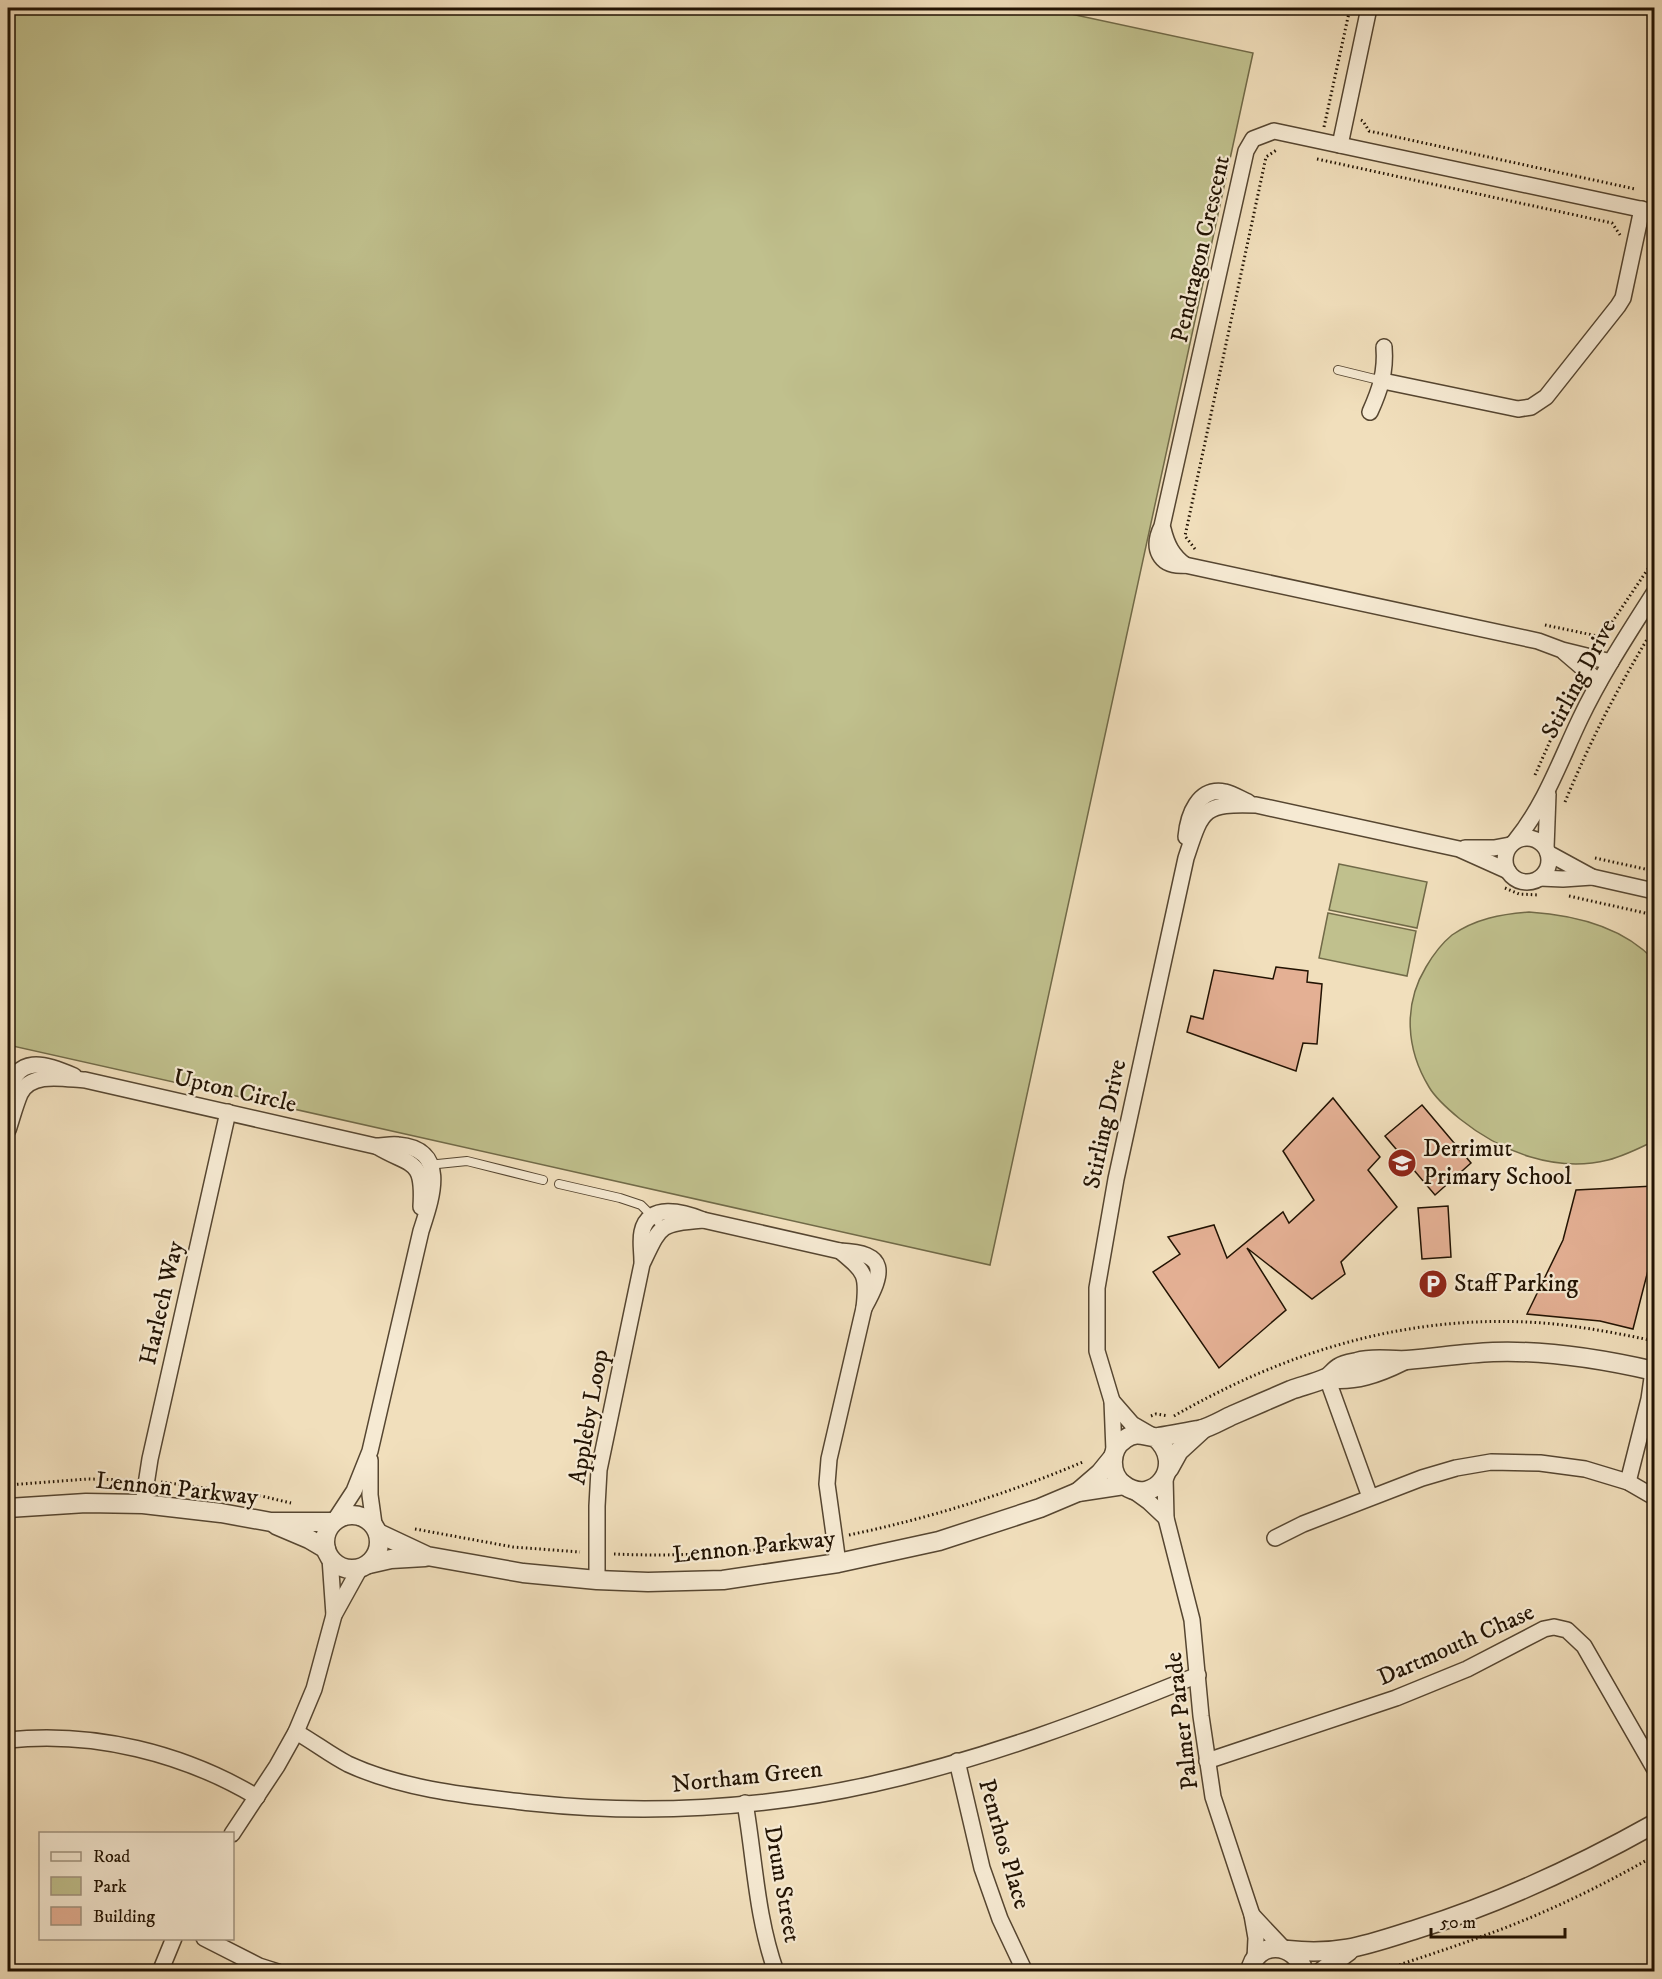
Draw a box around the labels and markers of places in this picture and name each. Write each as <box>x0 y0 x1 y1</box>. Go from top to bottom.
place label: Derrimut Primary School <box>1423 1134 1572 1192</box>
school or university icon: Derrimut Primary School <box>1386 1147 1418 1179</box>
parking icon: Staff Parking <box>1417 1268 1449 1300</box>
place label: Staff Parking <box>1454 1269 1579 1299</box>

